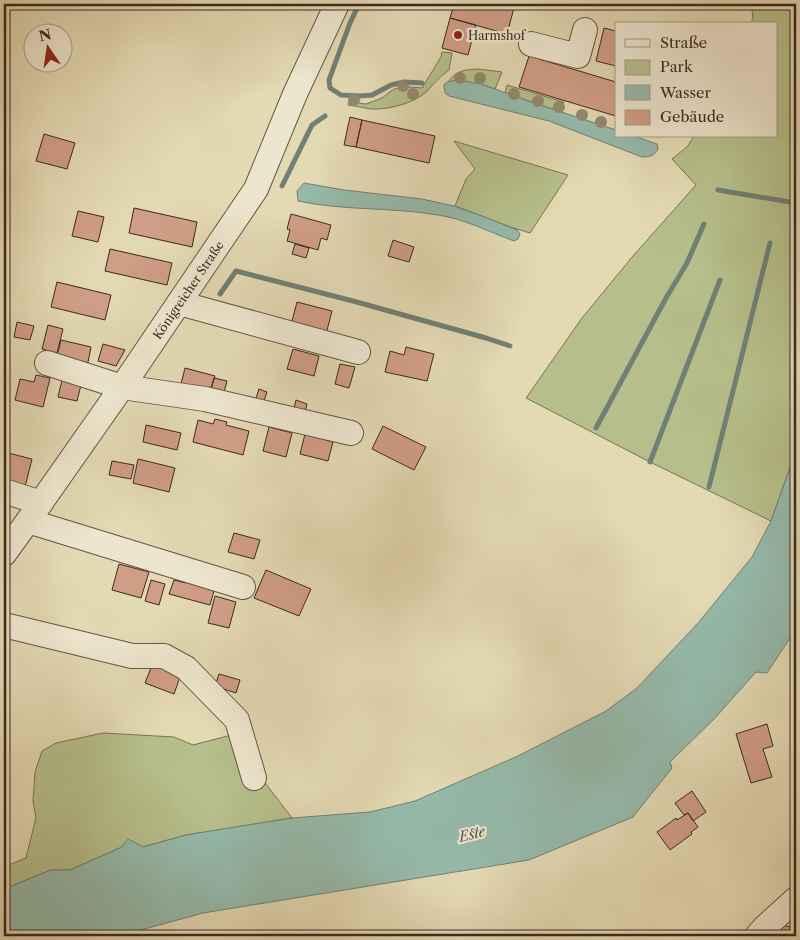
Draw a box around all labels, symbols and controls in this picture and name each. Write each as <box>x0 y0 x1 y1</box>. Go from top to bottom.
north arrow <box>22 22 72 72</box>
legend <box>615 22 778 138</box>
text: N <box>37 25 53 45</box>
place label: Harmshof <box>468 28 527 43</box>
marker: Harmshof <box>452 29 464 41</box>
text: Straße <box>660 33 707 52</box>
text: Park <box>660 57 694 76</box>
text: Wasser <box>659 83 711 102</box>
text: Gebäude <box>660 107 724 126</box>
street label: Königreicher Straße <box>149 237 227 342</box>
water label: Este <box>456 822 488 846</box>

